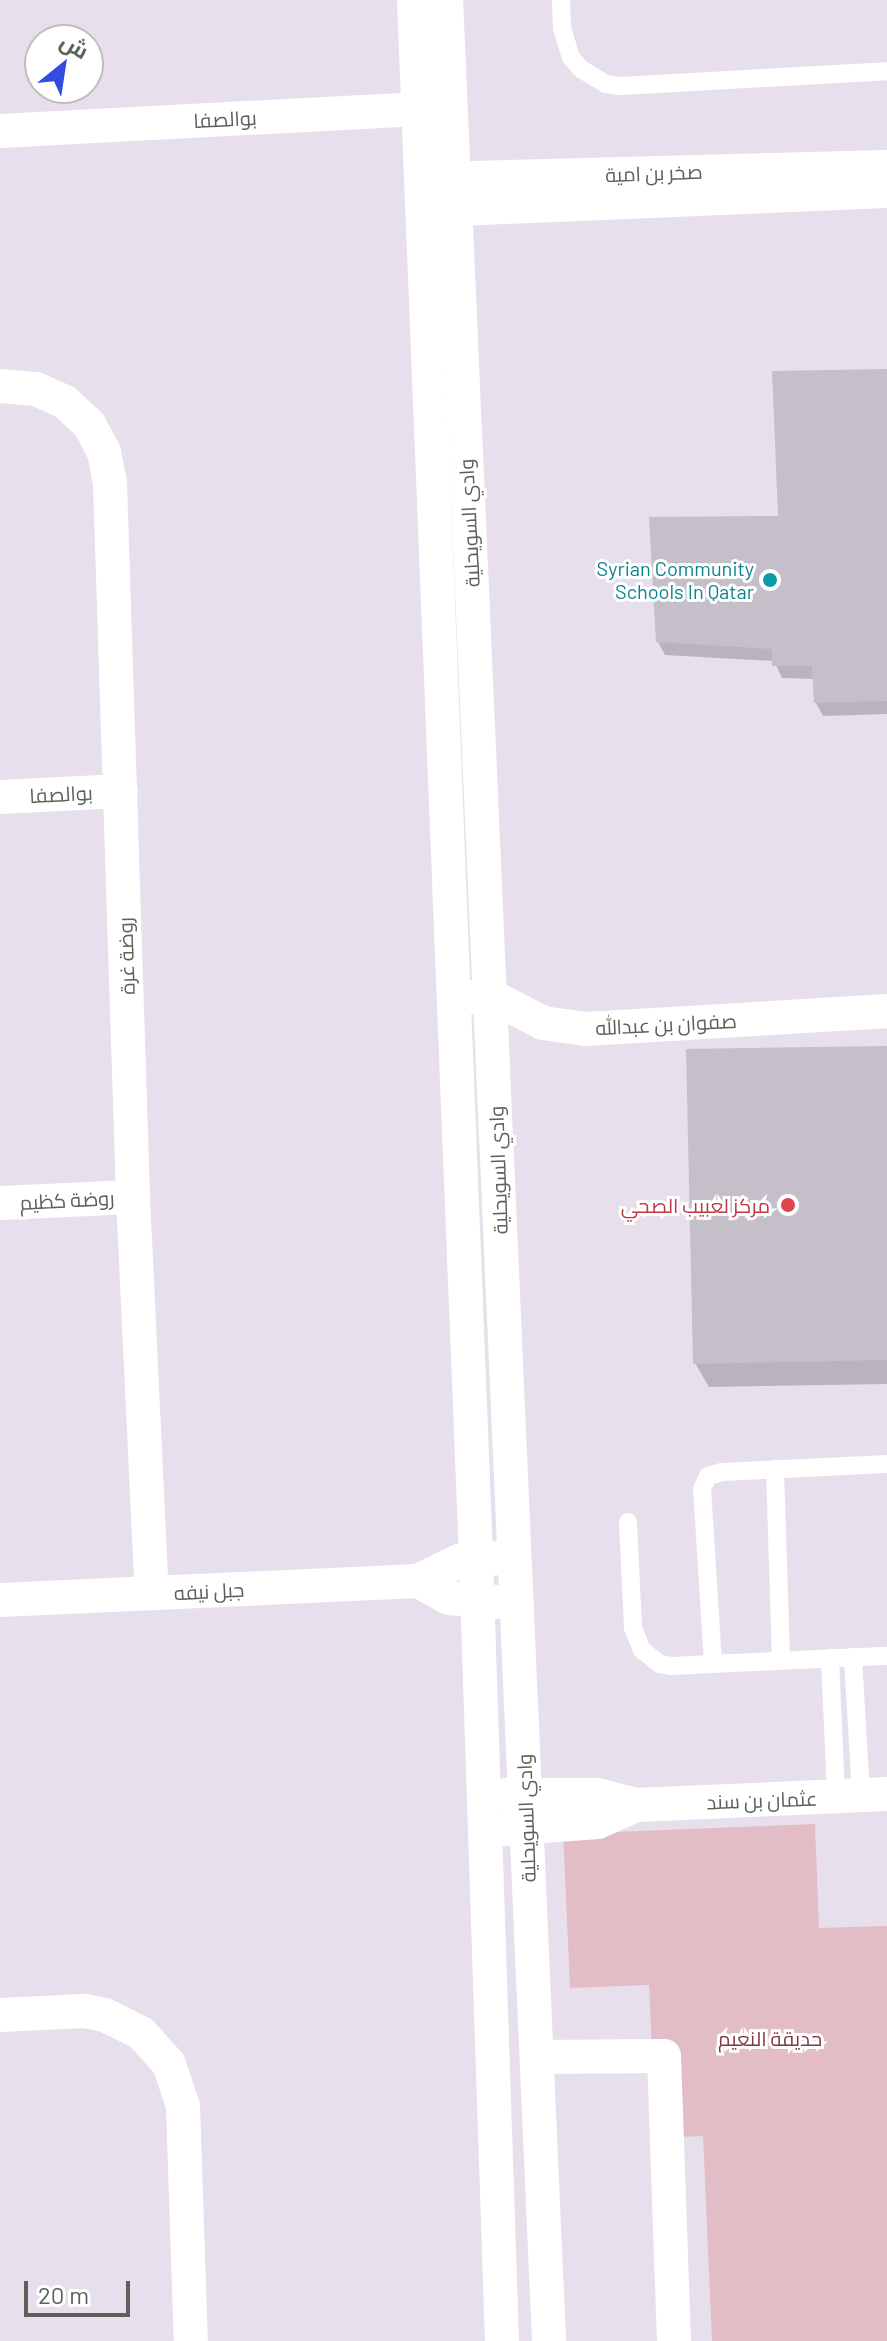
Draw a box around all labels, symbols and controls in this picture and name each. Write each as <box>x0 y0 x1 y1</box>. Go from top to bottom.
north arrow <box>24 24 104 104</box>
text: ش <box>56 27 94 63</box>
street label: بوالصفا <box>193 105 257 133</box>
street label: صخر بن امية <box>605 159 703 187</box>
street label: وادي السويحلية <box>454 458 484 588</box>
place label: Syrian Community Schools In Qatar <box>597 556 754 603</box>
marker: Syrian Community Schools In Qatar <box>761 571 779 589</box>
street label: بوالصفا <box>29 780 93 808</box>
street label: روضة غرة <box>113 917 139 995</box>
street label: صفوان بن عبدالله <box>595 1008 737 1040</box>
street label: وادي السويحلية <box>484 1105 512 1235</box>
street label: روضة كظيم <box>19 1186 115 1214</box>
place label: مركز لعبيب الصحي <box>621 1193 770 1217</box>
marker: مركز لعبيب الصحي <box>777 1194 799 1216</box>
street label: جبل نيفه <box>173 1577 245 1605</box>
street label: وادي السويحلية <box>512 1753 540 1883</box>
street label: عثمان بن سند <box>706 1786 818 1814</box>
park label: حديقة النعيم <box>718 2026 822 2050</box>
scale bar <box>28 2265 134 2315</box>
text: 20 m <box>38 2280 89 2309</box>

